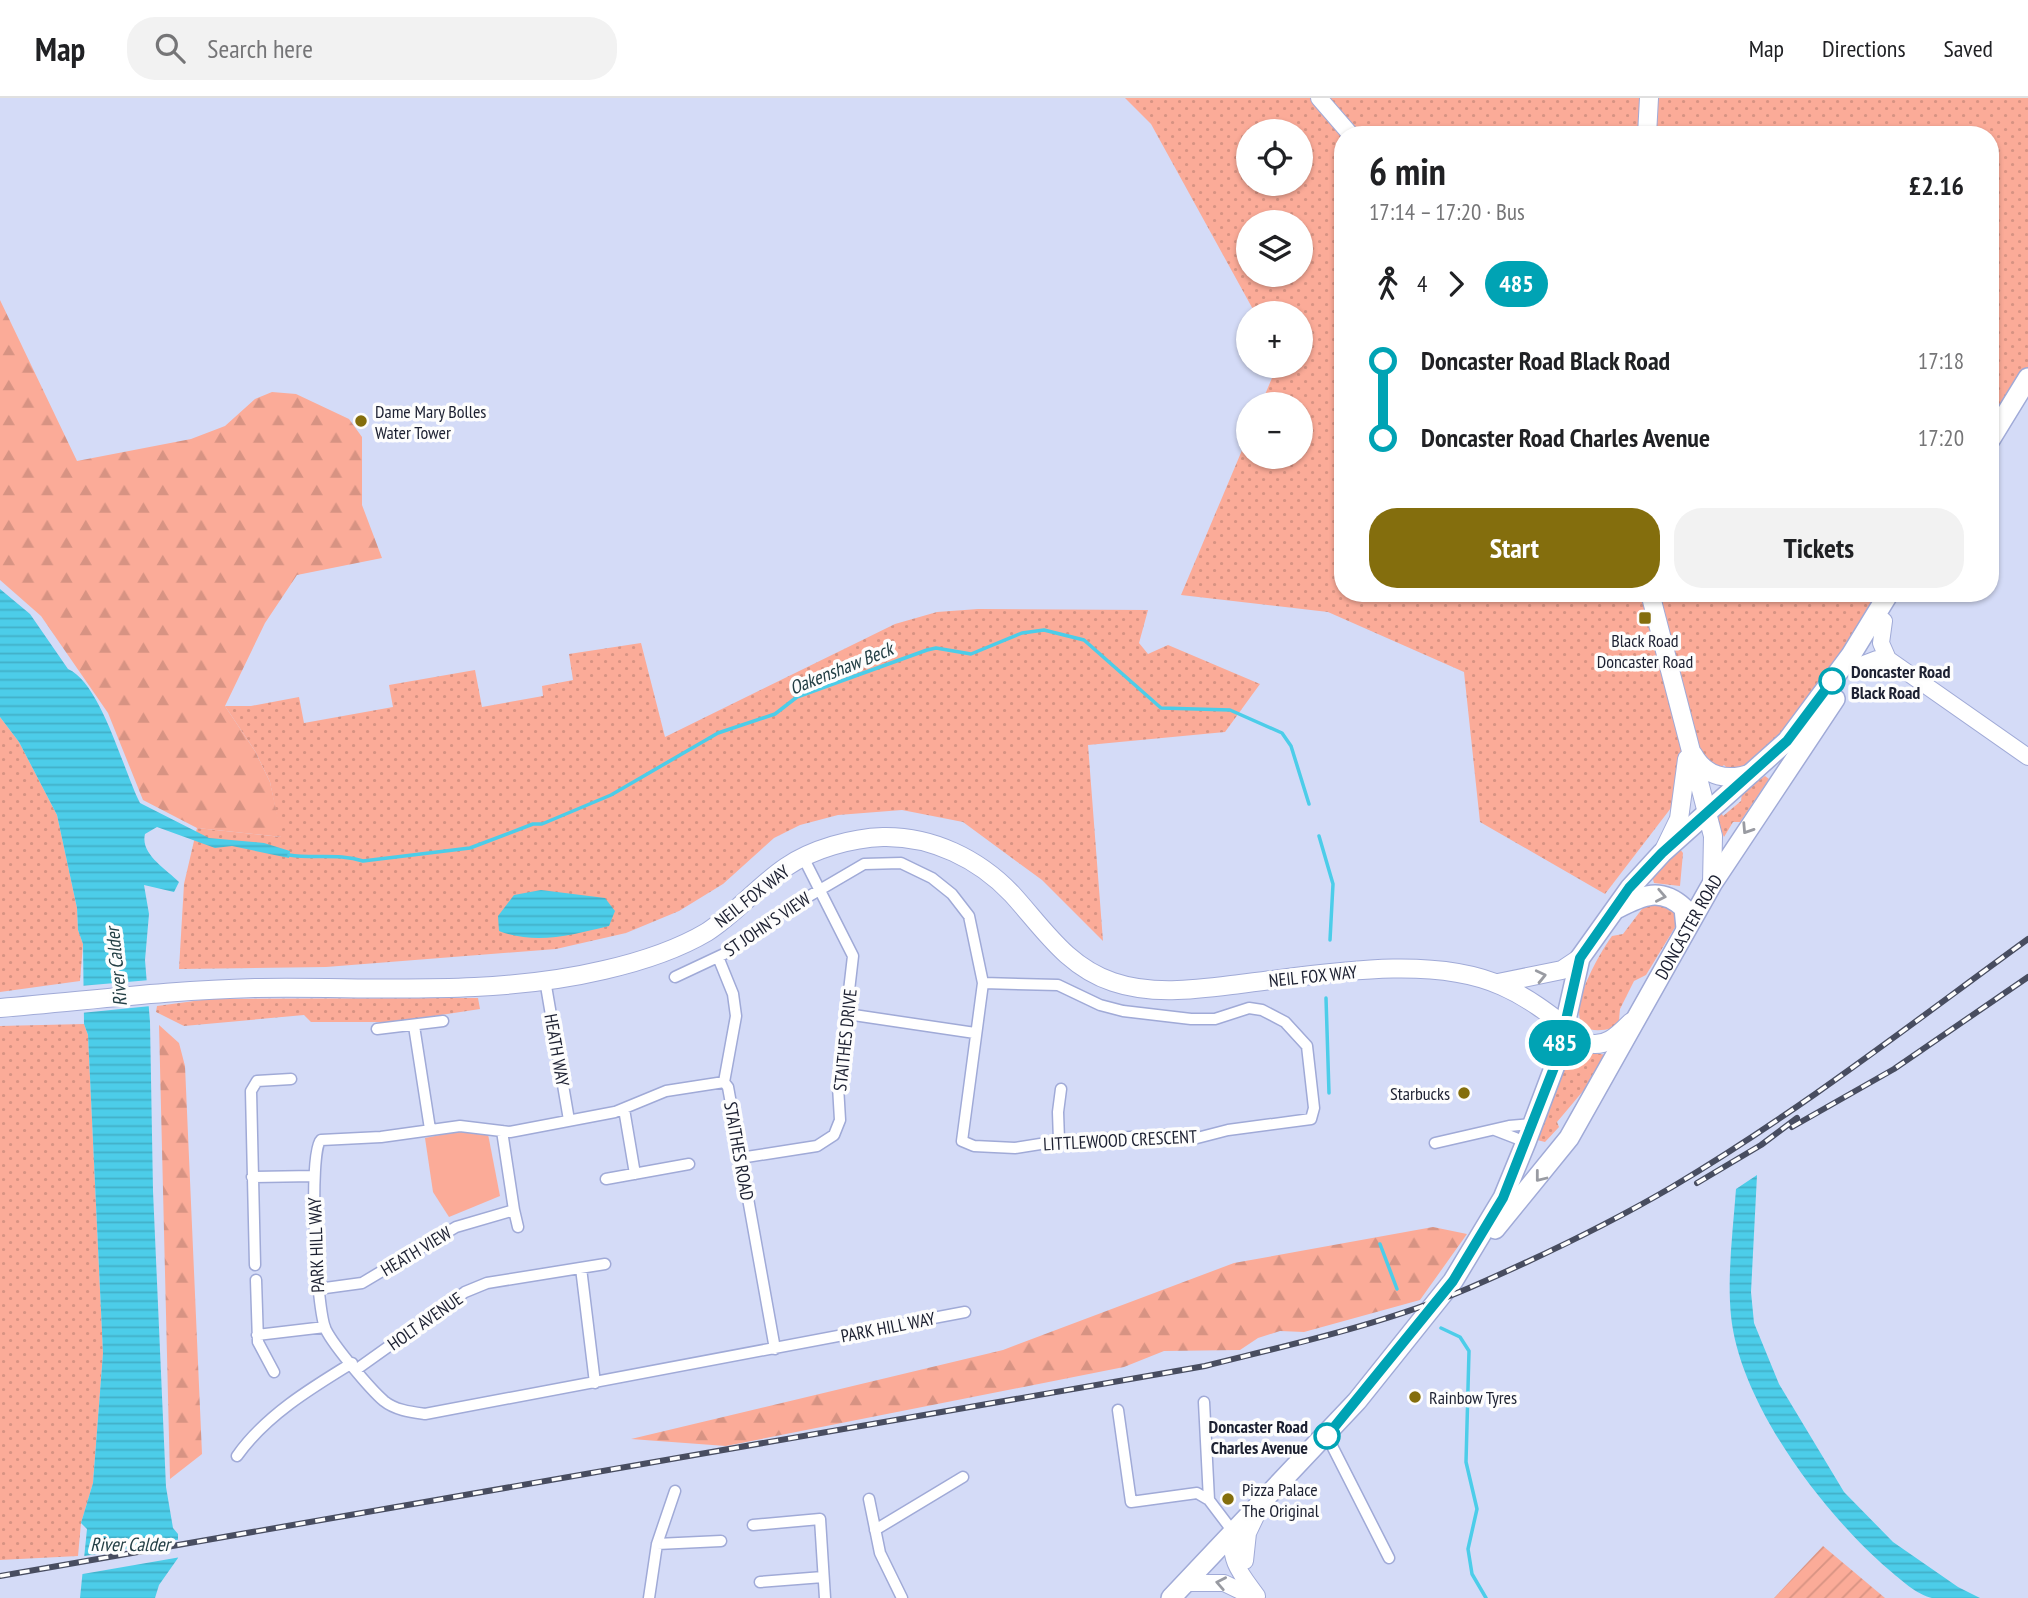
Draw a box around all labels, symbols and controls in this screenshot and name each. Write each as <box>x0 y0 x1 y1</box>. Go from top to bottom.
search box <box>127 17 617 80</box>
text: Map <box>35 27 85 70</box>
icon: search <box>151 29 189 67</box>
text: Search here <box>207 32 313 65</box>
text: Map <box>1749 33 1784 64</box>
text: Directions <box>1822 33 1906 64</box>
text: Saved <box>1944 33 1993 64</box>
map controls <box>1236 119 1313 469</box>
button: locate <box>1236 119 1313 196</box>
text: 6 min <box>1369 146 1446 195</box>
text: £2.16 <box>1909 169 1964 202</box>
text: 17:14 – 17:20 · Bus <box>1369 197 1525 226</box>
button: layers <box>1236 210 1313 287</box>
icon: walk <box>1369 265 1407 303</box>
icon: forward <box>1437 265 1475 303</box>
text: 485 <box>1499 268 1534 299</box>
text: 4 <box>1417 269 1427 298</box>
button: + <box>1236 301 1313 378</box>
text: Doncaster Road Black Road <box>1421 344 1670 377</box>
text: 17:18 <box>1918 346 1964 375</box>
button: − <box>1236 392 1313 469</box>
place label: Dame Mary Bolles Water Tower <box>375 400 486 444</box>
marker: Dame Mary Bolles Water Tower <box>353 413 369 429</box>
text: Doncaster Road Charles Avenue <box>1421 421 1710 454</box>
text: 17:20 <box>1918 423 1964 452</box>
button: Start <box>1369 508 1660 588</box>
button: Tickets <box>1674 508 1964 588</box>
marker: Black Road Doncaster Road <box>1637 610 1653 626</box>
place label: Black Road Doncaster Road <box>1597 629 1693 673</box>
water label: Oakenshaw Beck <box>786 635 899 700</box>
place label: Doncaster Road Black Road <box>1851 660 1950 704</box>
marker: Doncaster Road Black Road <box>1819 668 1845 694</box>
one-way arrow <box>1743 821 1756 834</box>
street label: NEIL FOX WAY <box>710 859 795 932</box>
street label: DONCASTER ROAD <box>1649 870 1727 983</box>
street label: ST JOHN'S VIEW <box>719 887 815 961</box>
one-way arrow <box>1655 888 1667 903</box>
water label: River Calder <box>100 923 132 1008</box>
street label: NEIL FOX WAY <box>1268 960 1359 992</box>
one-way arrow <box>1535 969 1547 984</box>
street label: STAITHES DRIVE <box>828 988 862 1092</box>
street label: HEATH WAY <box>539 1012 575 1089</box>
line badge: 485 <box>1520 1020 1600 1066</box>
text: 485 <box>1543 1027 1577 1058</box>
place label: Starbucks <box>1390 1082 1450 1105</box>
marker: Starbucks <box>1456 1085 1472 1101</box>
street label: STAITHES ROAD <box>719 1100 759 1202</box>
street label: LITTLEWOOD CRESCENT <box>1042 1124 1198 1156</box>
one-way arrow <box>1535 1169 1548 1181</box>
street label: PARK HILL WAY <box>303 1196 329 1293</box>
street label: HEATH VIEW <box>377 1221 455 1281</box>
street label: HOLT AVENUE <box>383 1287 467 1355</box>
street label: PARK HILL WAY <box>839 1306 938 1347</box>
place label: Rainbow Tyres <box>1429 1386 1517 1409</box>
marker: Rainbow Tyres <box>1407 1389 1423 1405</box>
place label: Doncaster Road Charles Avenue <box>1209 1415 1308 1459</box>
marker: Doncaster Road Charles Avenue <box>1314 1423 1340 1449</box>
place label: Pizza Palace The Original <box>1242 1478 1320 1522</box>
marker: Pizza Palace The Original <box>1220 1491 1236 1507</box>
water label: River Calder <box>90 1532 173 1556</box>
one-way arrow <box>1215 1577 1227 1592</box>

